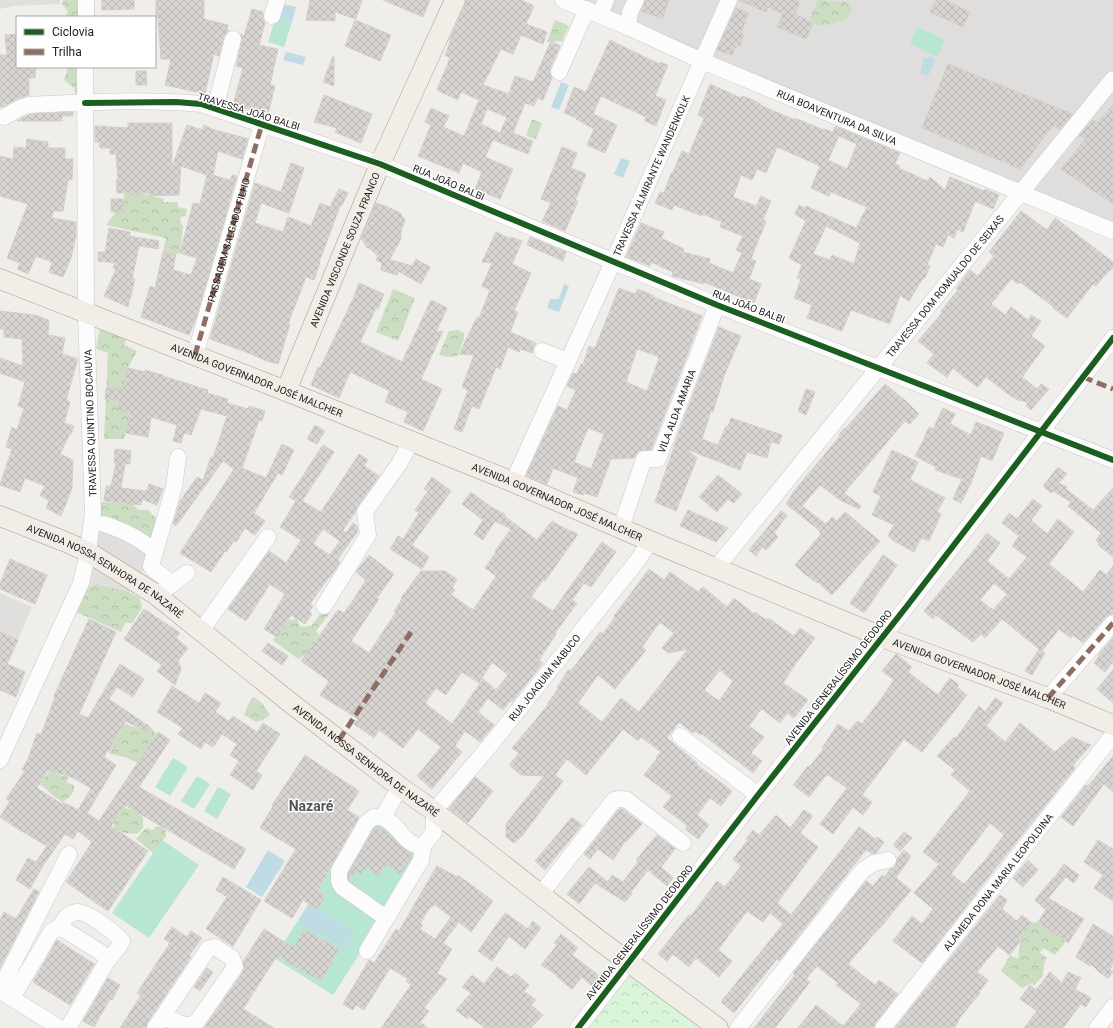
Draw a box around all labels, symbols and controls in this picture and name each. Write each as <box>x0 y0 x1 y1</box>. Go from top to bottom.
legend <box>16 16 156 68</box>
text: Ciclovia <box>52 25 94 39</box>
text: Trilha <box>52 45 82 59</box>
street label: RUA BOAVENTURA DA SILVA <box>775 88 899 147</box>
street label: TRAVESSA JOÃO BALBI <box>196 90 302 132</box>
street label: TRAVESSA ALMIRANTE WANDENKOLK <box>611 93 692 258</box>
street label: RUA JOÃO BALBI <box>411 161 487 203</box>
street label: AVENIDA VISCONDE SOUZA FRANCO <box>308 170 382 329</box>
street label: PASSAGEM SALGADO FILHO <box>206 176 252 303</box>
street label: TRAVESSA DOM ROMUALDO DE SEIXAS <box>884 213 1006 360</box>
street label: RUA JOÃO BALBI <box>711 287 787 325</box>
street label: AVENIDA GOVERNADOR JOSÉ MALCHER <box>169 341 344 419</box>
street label: TRAVESSA QUINTINO BOCAIUVA <box>82 349 99 497</box>
street label: VILA ALDA AMARIA <box>656 368 698 455</box>
street label: AVENIDA GOVERNADOR JOSÉ MALCHER <box>470 461 644 543</box>
street label: AVENIDA NOSSA SENHORA DE NAZARÉ <box>25 522 186 620</box>
street label: AVENIDA GENERALÍSSIMO DEODORO <box>782 607 894 747</box>
street label: RUA JOAQUIM NABUCO <box>507 632 583 723</box>
street label: AVENIDA GOVERNADOR JOSÉ MALCHER <box>891 637 1068 711</box>
street label: AVENIDA NOSSA SENHORA DE NAZARÉ <box>291 702 442 819</box>
district label: Nazaré <box>289 798 334 814</box>
street label: ALAMEDA DONA MARIA LEOPOLDINA <box>941 811 1056 953</box>
street label: AVENIDA GENERALÍSSIMO DEODORO <box>583 862 695 1002</box>

